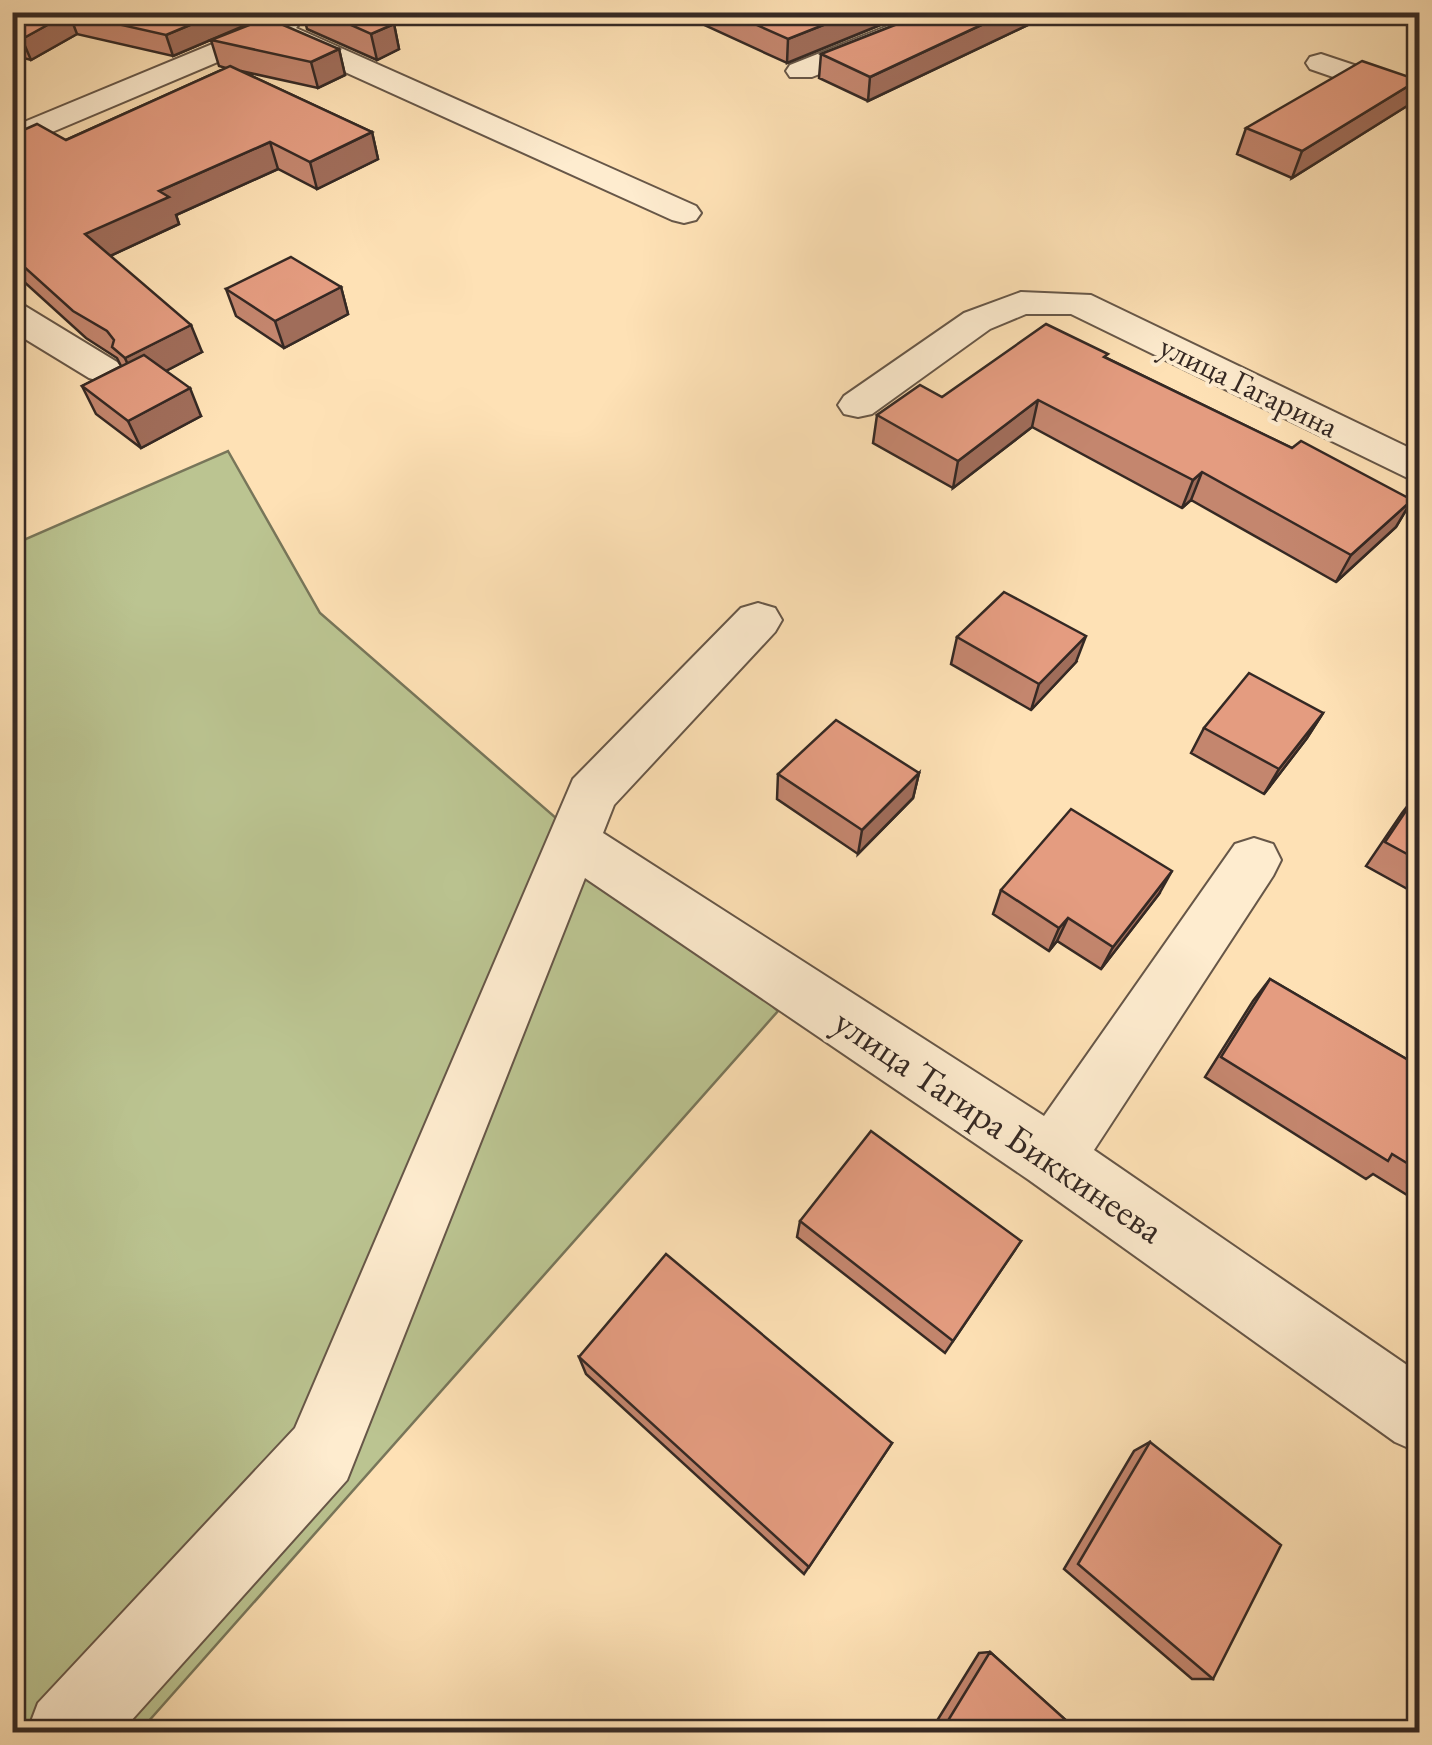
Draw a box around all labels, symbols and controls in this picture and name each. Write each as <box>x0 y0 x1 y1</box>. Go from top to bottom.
street label: улица Гагарина <box>1153 325 1346 447</box>
street label: улица Тагира Биккинеева <box>825 996 1174 1254</box>

